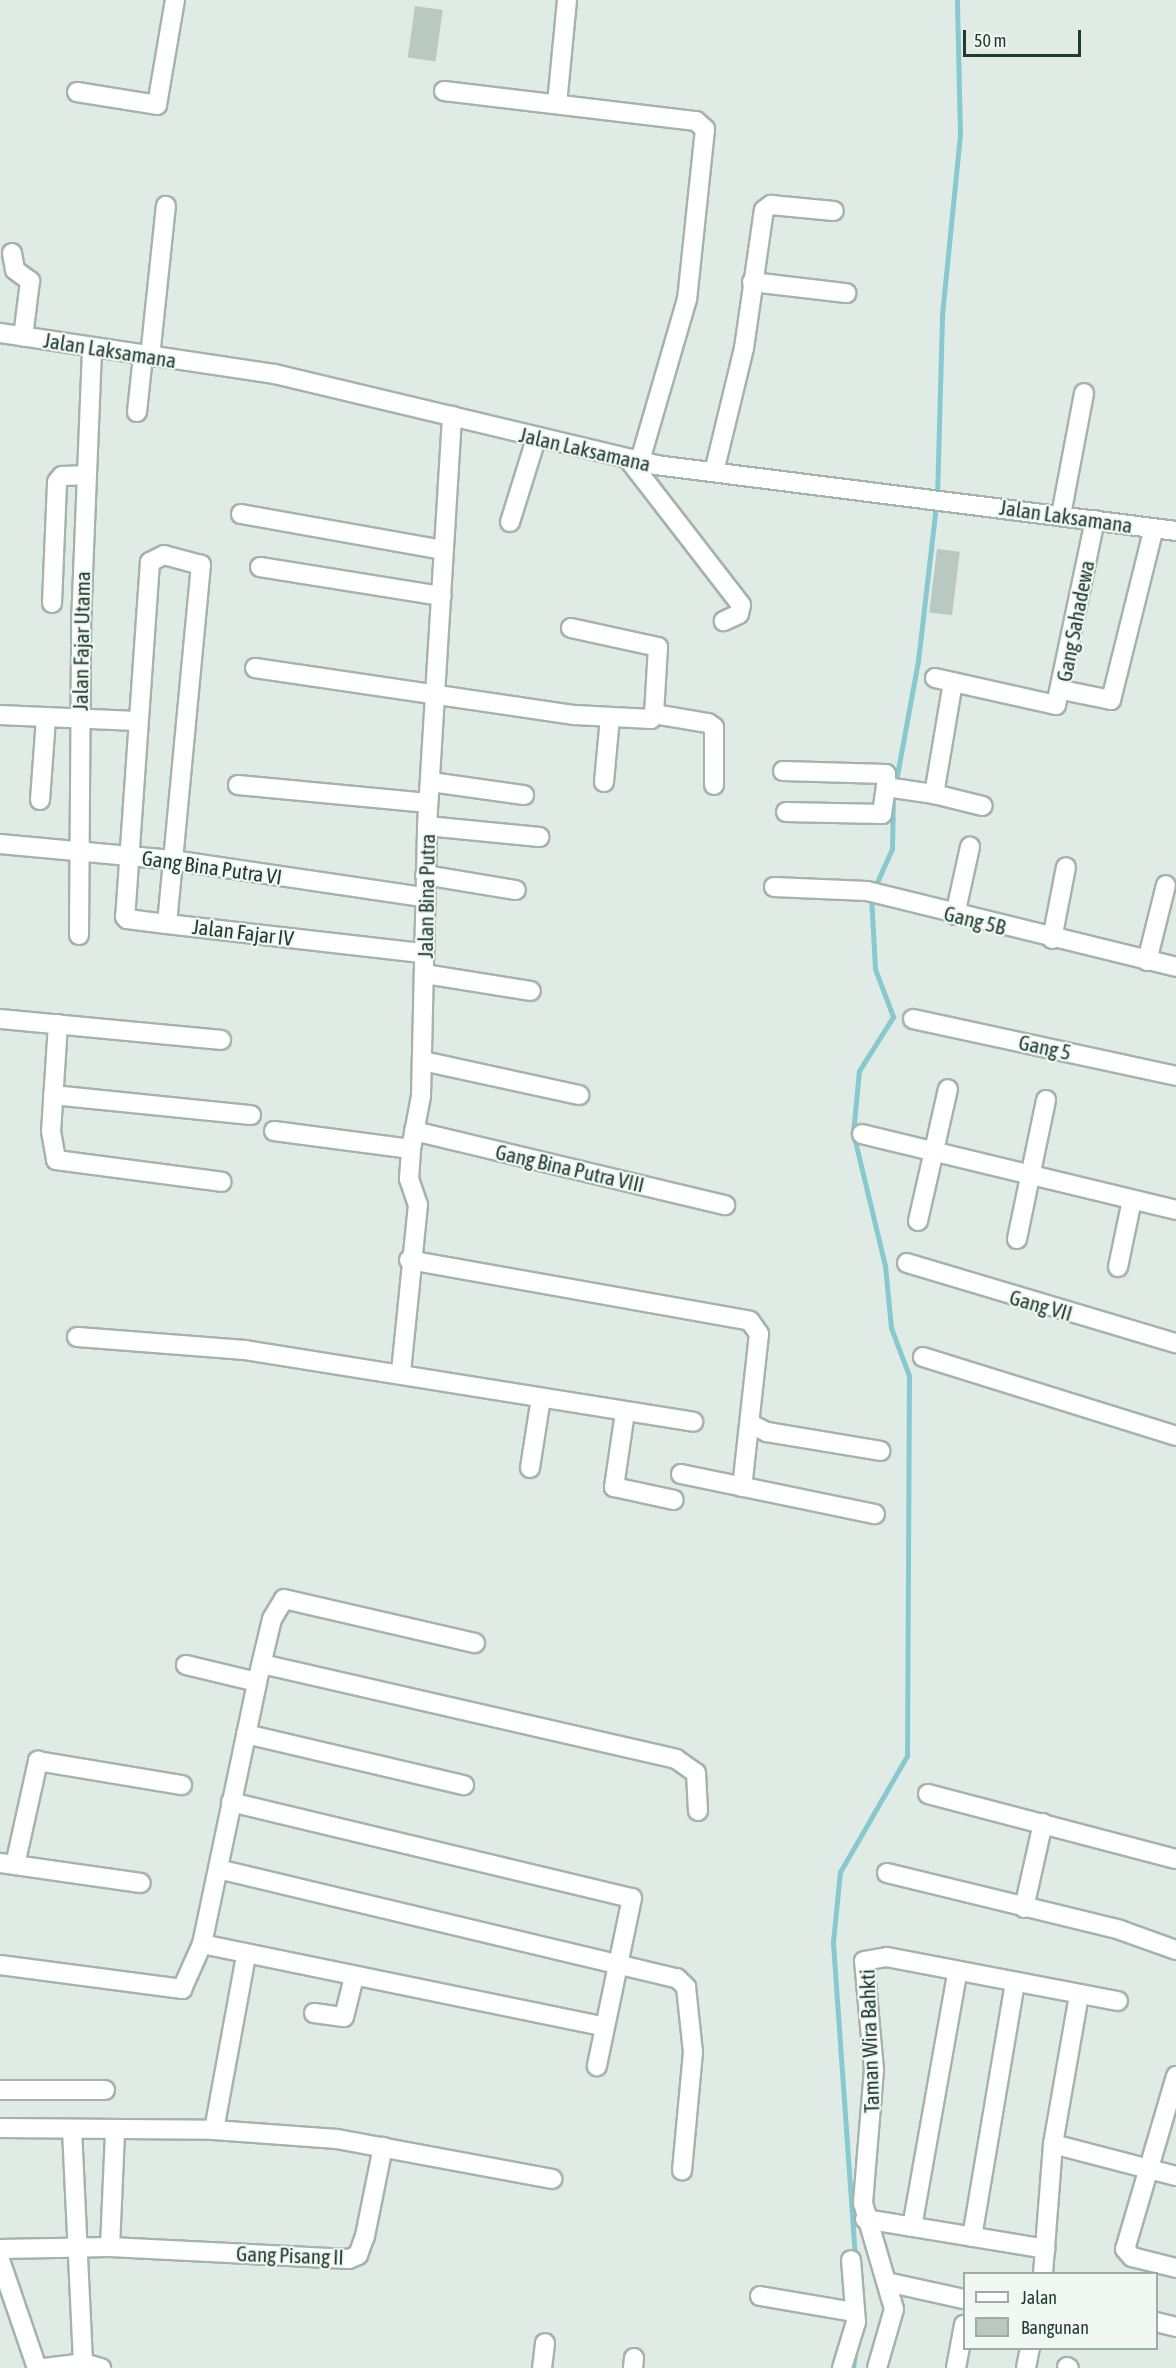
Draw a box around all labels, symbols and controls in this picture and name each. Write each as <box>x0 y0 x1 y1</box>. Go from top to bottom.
scale bar <box>966 18 1084 56</box>
text: 50 m <box>974 30 1006 51</box>
street label: Jalan Laksamana <box>42 327 178 373</box>
street label: Jalan Laksamana <box>517 422 653 476</box>
street label: Jalan Laksamana <box>998 494 1134 538</box>
street label: Gang Sahadewa <box>1051 558 1099 684</box>
street label: Jalan Fajar Utama <box>67 571 95 711</box>
street label: Jalan Bina Putra <box>412 834 440 958</box>
street label: Gang Bina Putra VI <box>140 845 284 889</box>
street label: Gang 5B <box>941 900 1009 940</box>
street label: Jalan Fajar IV <box>191 913 295 951</box>
street label: Gang 5 <box>1017 1029 1073 1065</box>
street label: Gang Bina Putra VIII <box>493 1139 647 1197</box>
street label: Gang VII <box>1007 1284 1075 1326</box>
street label: Taman Wira Bahkti <box>854 1969 884 2113</box>
street label: Gang Pisang II <box>236 2241 344 2269</box>
legend <box>963 2272 1158 2350</box>
text: Jalan <box>1021 2287 1057 2308</box>
text: Bangunan <box>1021 2317 1089 2338</box>

